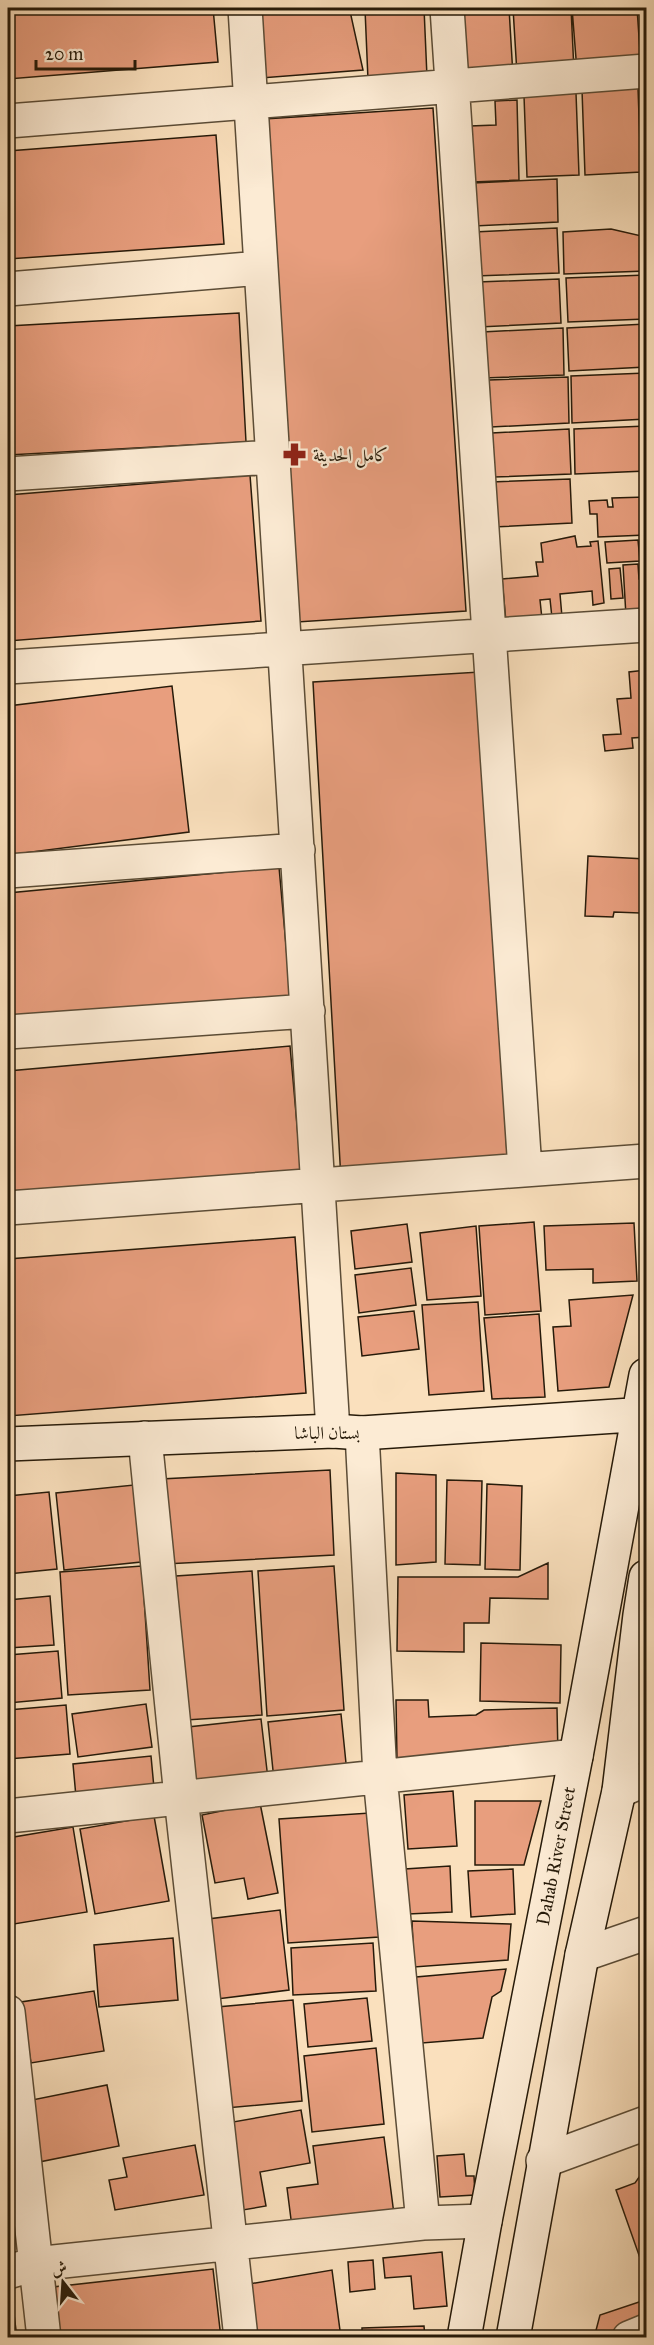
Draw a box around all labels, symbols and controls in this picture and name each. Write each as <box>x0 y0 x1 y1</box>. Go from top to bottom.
scale bar <box>36 33 135 71</box>
text: 20 m <box>45 43 83 65</box>
pharmacy icon: كامل الحديثة <box>282 442 308 468</box>
place label: كامل الحديثة <box>313 444 388 468</box>
street label: بستان الباشا <box>294 1422 360 1444</box>
street label: Dahab River Street <box>532 1784 580 1927</box>
north arrow <box>33 2252 93 2312</box>
text: ش <box>48 2257 69 2280</box>

